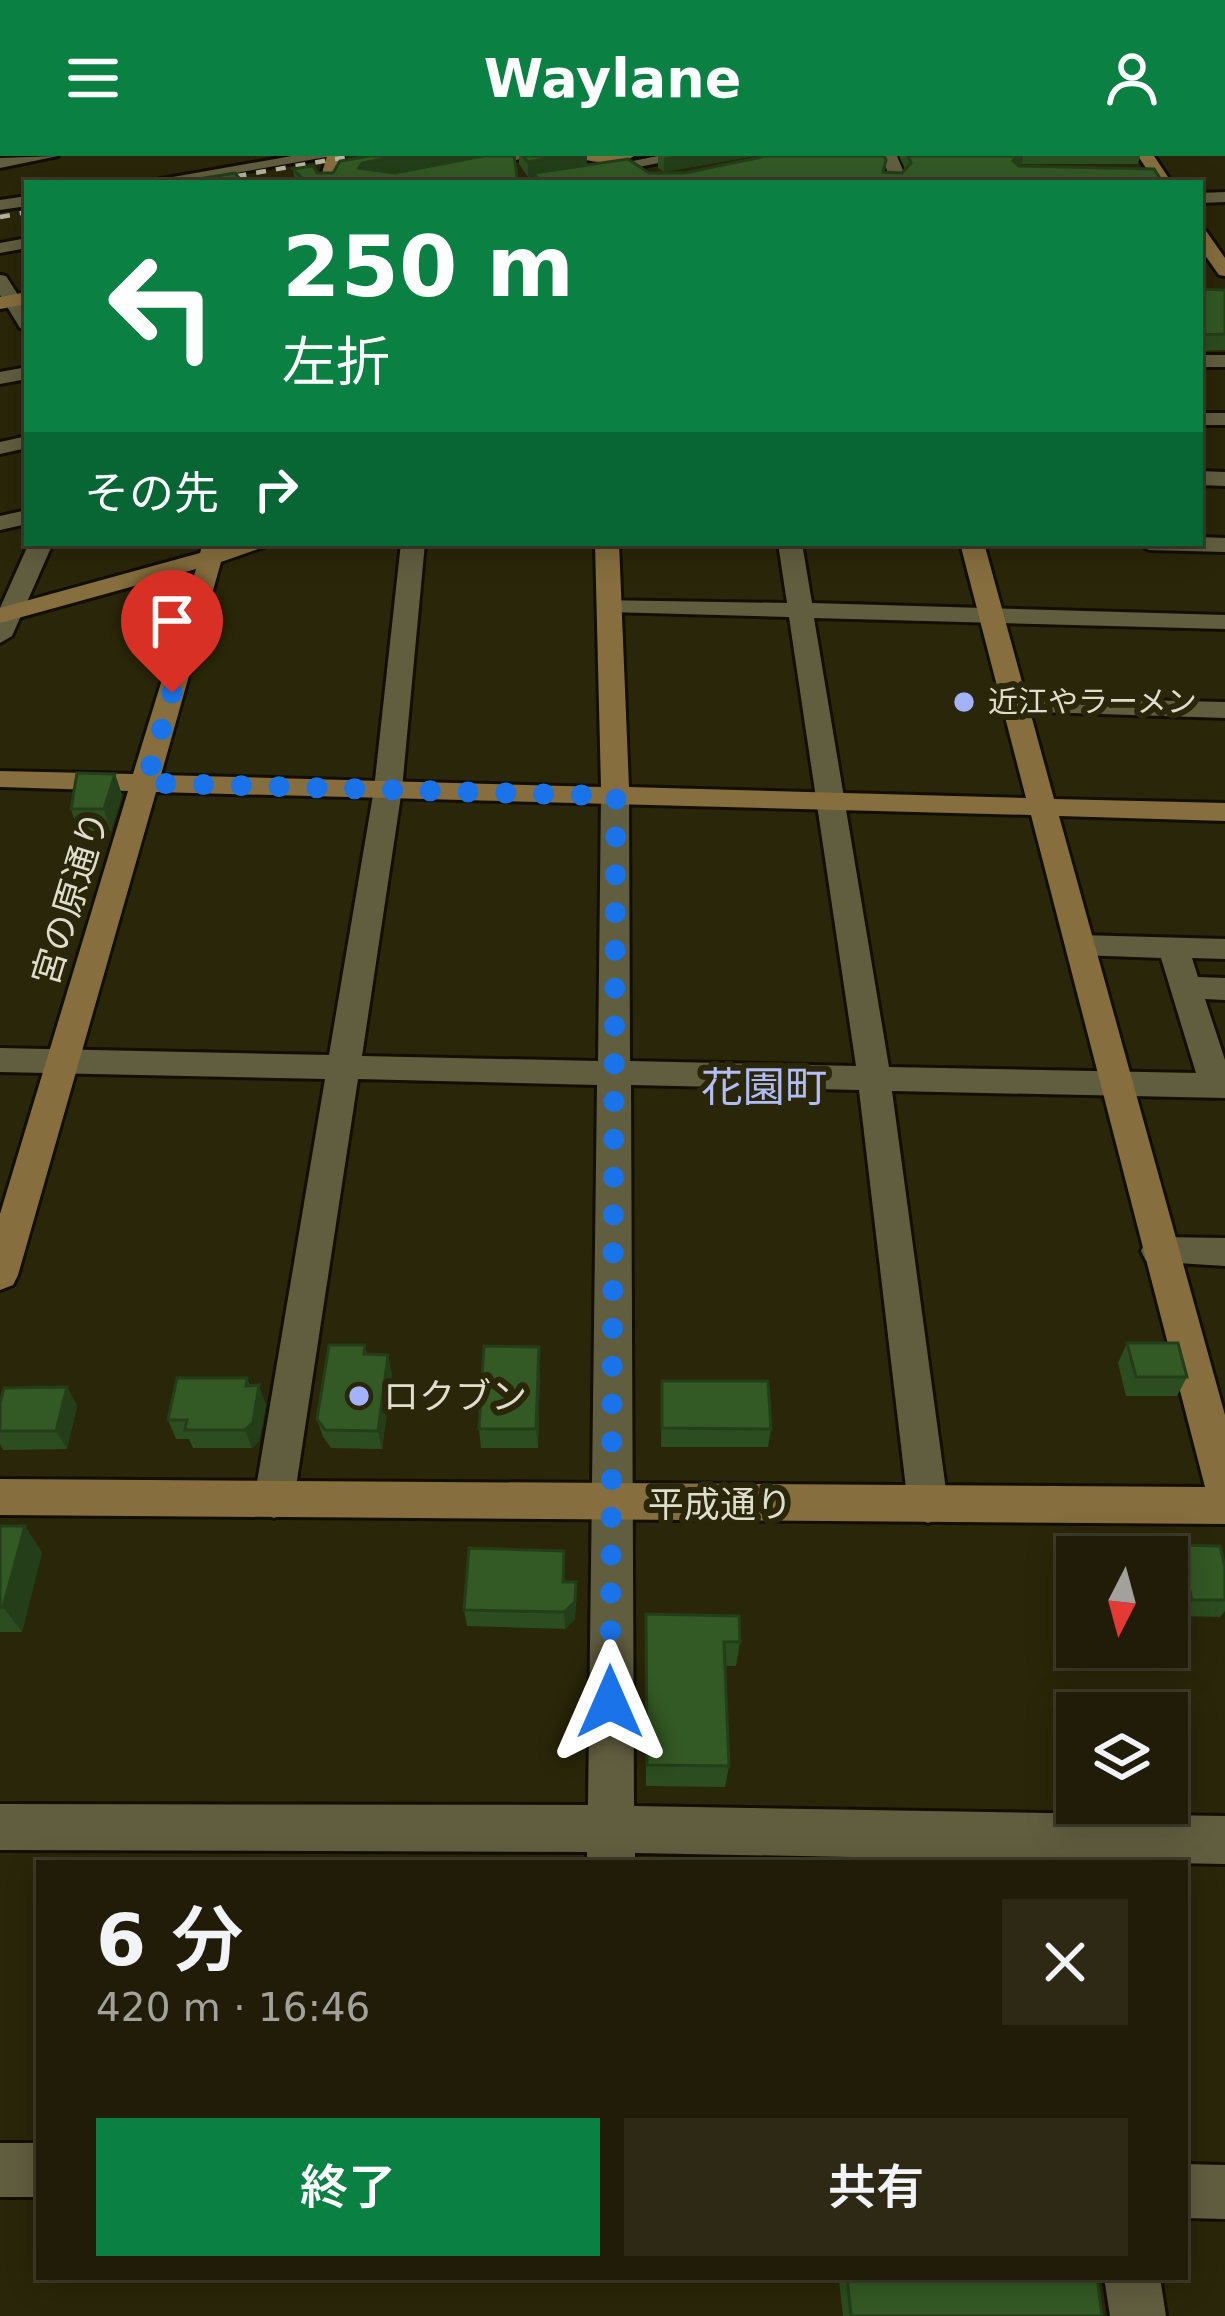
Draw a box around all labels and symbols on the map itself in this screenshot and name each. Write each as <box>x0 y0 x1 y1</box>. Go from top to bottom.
pin <box>121 570 223 693</box>
place label: 近江やラーメン <box>988 684 1197 719</box>
marker: 近江やラーメン <box>951 689 977 715</box>
street label: 宮の原通り <box>25 806 116 990</box>
district label: 花園町 <box>701 1063 827 1112</box>
place label: ロクブン <box>383 1376 527 1417</box>
marker: ロクブン <box>346 1383 372 1409</box>
street label: 平成通り <box>648 1484 792 1525</box>
north arrow <box>1056 1536 1188 1668</box>
position arrow <box>547 1639 673 1765</box>

